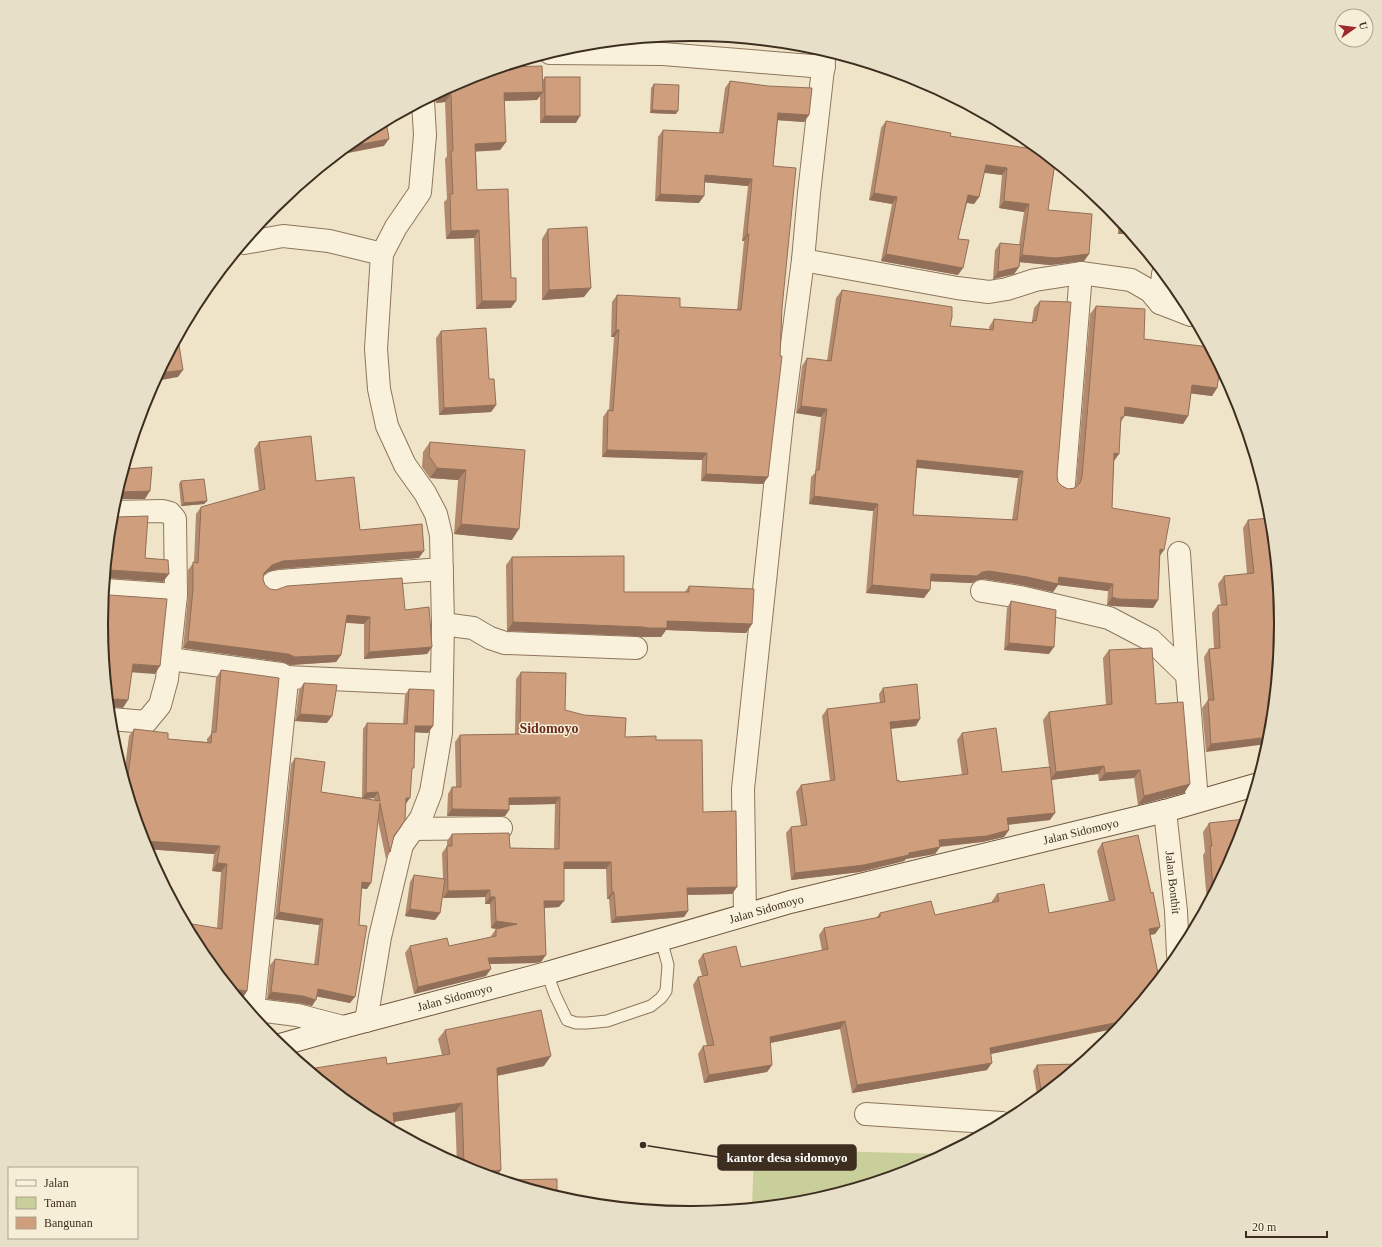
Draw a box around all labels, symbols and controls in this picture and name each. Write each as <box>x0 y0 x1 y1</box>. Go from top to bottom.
north arrow <box>1334 8 1374 48</box>
text: U <box>1357 20 1370 31</box>
district label: Sidomoyo <box>519 721 579 736</box>
street label: Jalan Sidomoyo <box>1042 816 1120 847</box>
street label: Jalan Bonthit <box>1162 850 1183 915</box>
street label: Jalan Sidomoyo <box>727 892 805 926</box>
street label: Jalan Sidomoyo <box>416 981 494 1014</box>
callout: kantor desa sidomoyo <box>718 1145 856 1170</box>
text: kantor desa sidomoyo <box>726 1150 848 1165</box>
legend <box>8 1167 138 1239</box>
text: Jalan <box>44 1176 69 1190</box>
text: Taman <box>44 1196 76 1210</box>
scale bar <box>1246 1213 1327 1239</box>
text: Bangunan <box>44 1216 93 1230</box>
text: 20 m <box>1252 1220 1277 1234</box>

